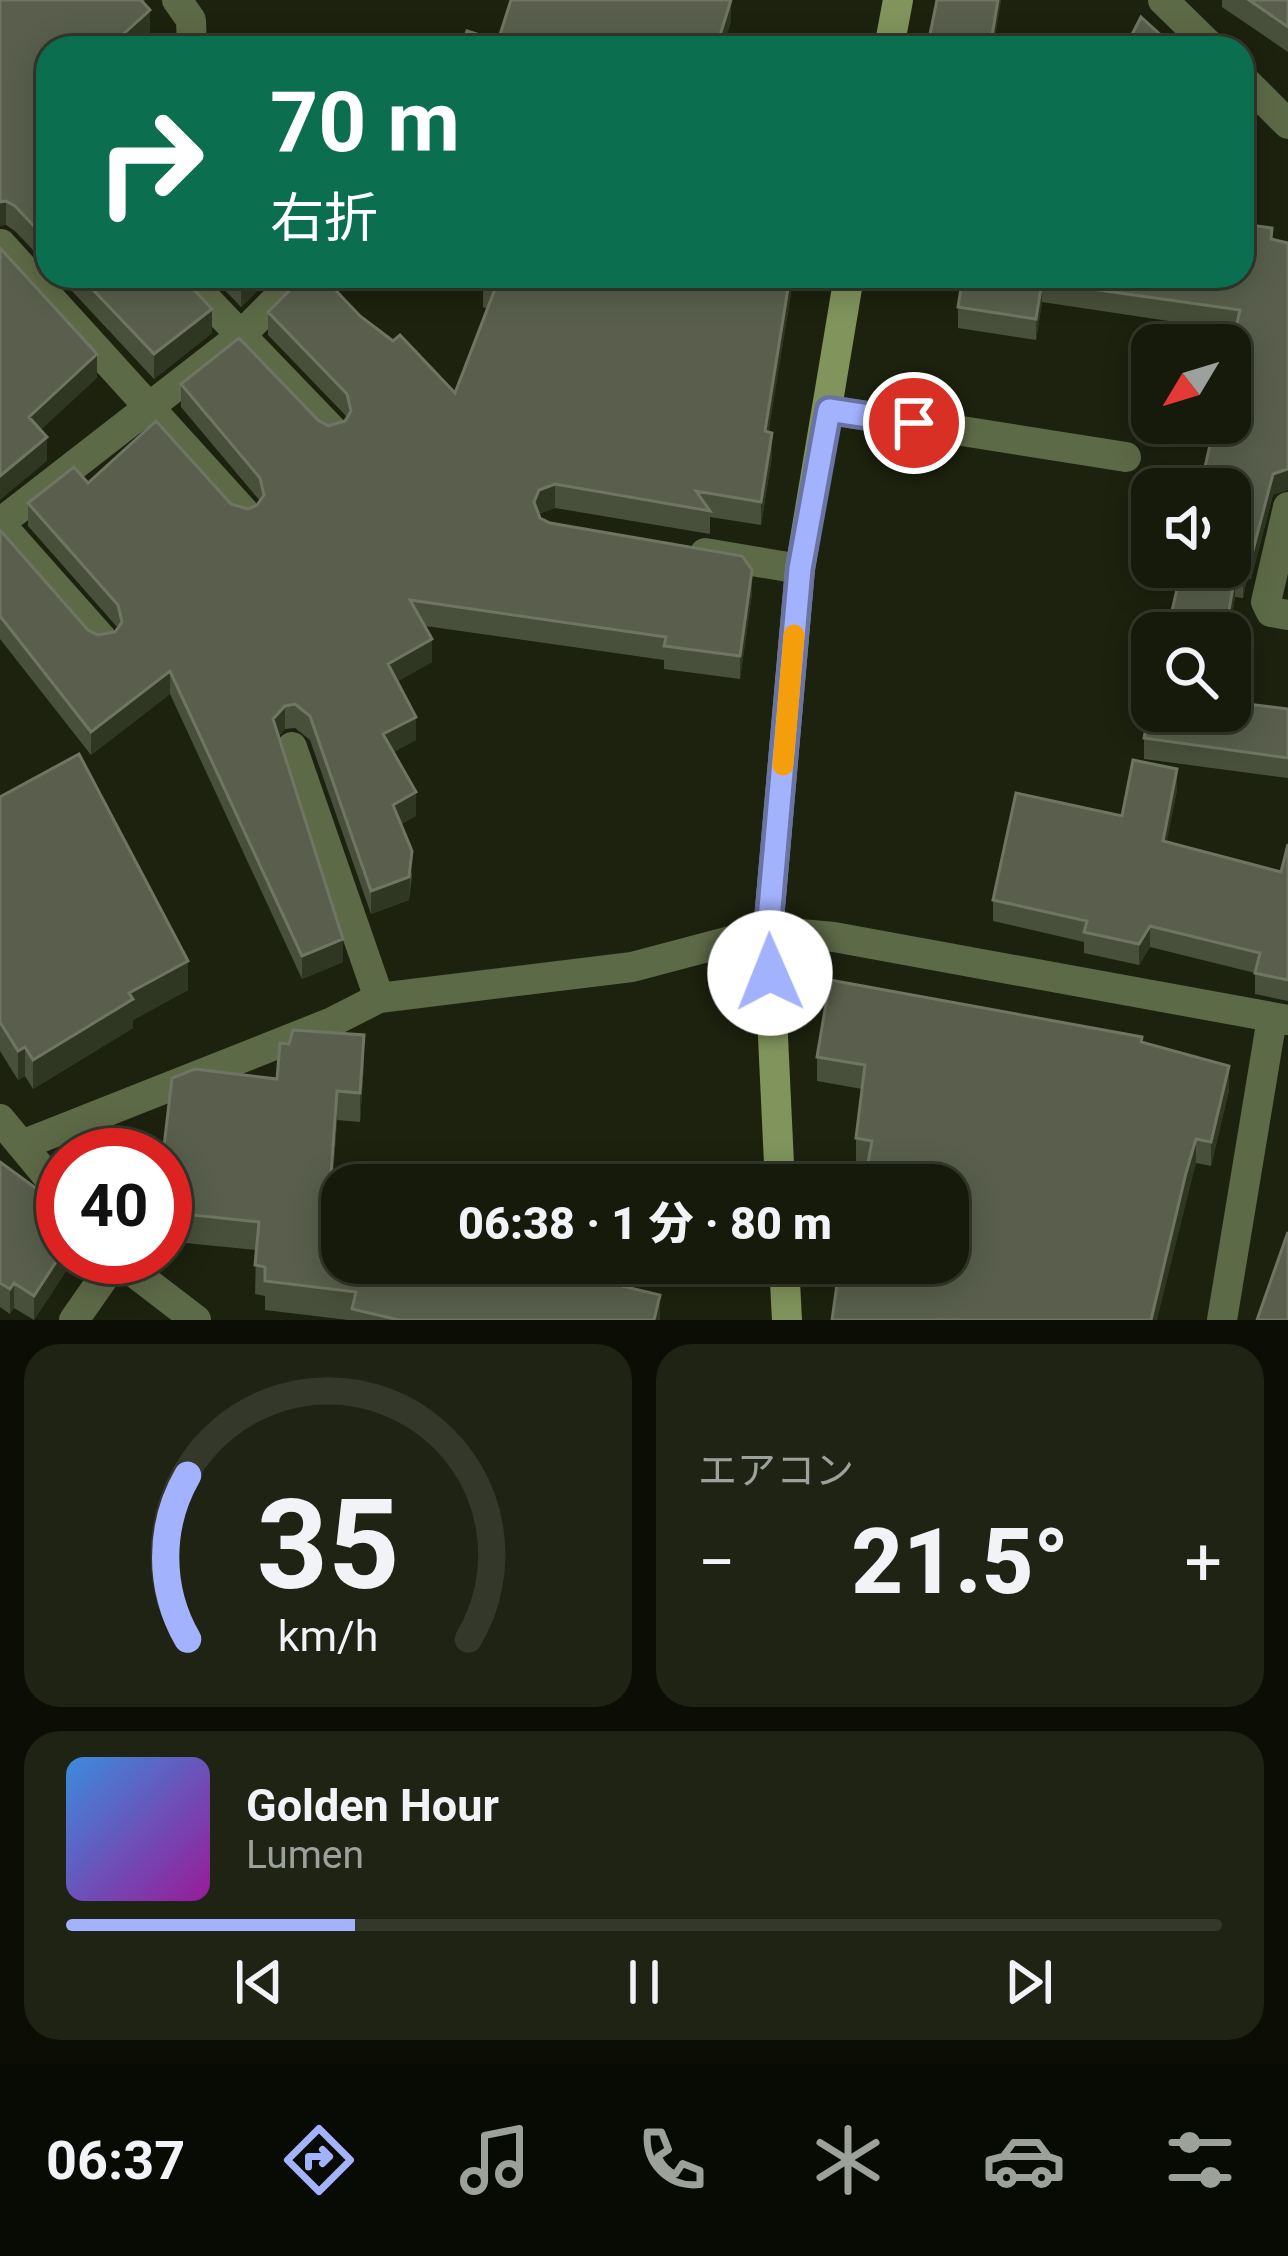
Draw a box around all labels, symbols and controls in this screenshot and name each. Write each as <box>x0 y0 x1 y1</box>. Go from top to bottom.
text: 70 m <box>270 73 460 172</box>
icon: right <box>72 84 228 240</box>
text: 右折 <box>270 187 378 250</box>
north arrow <box>1131 324 1251 444</box>
map controls <box>1131 324 1251 732</box>
pin <box>863 372 965 474</box>
icon: arrive <box>881 390 947 456</box>
button: sound <box>1131 468 1251 588</box>
button: search <box>1131 612 1251 732</box>
position arrow <box>707 910 833 1036</box>
speed limit sign: 40 <box>36 1128 192 1284</box>
text: 06:38 · 1 分 · 80 m <box>458 1197 832 1250</box>
text: エアコン <box>698 1448 854 1494</box>
text: 35 <box>256 1472 400 1618</box>
text: 21.5° <box>851 1510 1069 1615</box>
text: − <box>698 1524 736 1601</box>
text: + <box>1185 1524 1222 1601</box>
text: km/h <box>278 1610 378 1660</box>
text: Golden Hour <box>246 1779 499 1832</box>
text: Lumen <box>246 1832 364 1878</box>
icon: previous <box>226 1949 292 2015</box>
icon: pause <box>611 1949 677 2015</box>
icon: next <box>996 1949 1062 2015</box>
icon: directions <box>277 2118 361 2202</box>
icon: music <box>453 2118 537 2202</box>
icon: phone <box>630 2118 714 2202</box>
icon: climate <box>806 2118 890 2202</box>
icon: car <box>982 2118 1066 2202</box>
icon: filters <box>1158 2118 1242 2202</box>
text: 06:37 <box>46 2129 185 2192</box>

